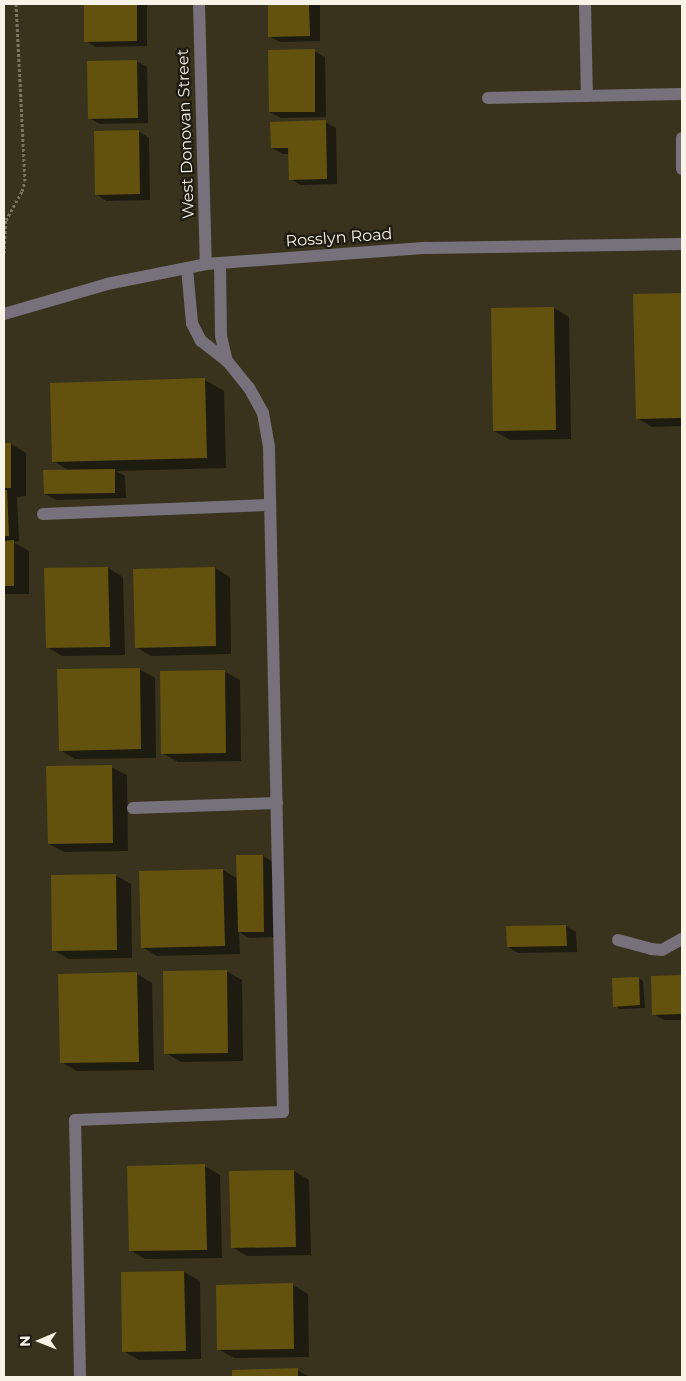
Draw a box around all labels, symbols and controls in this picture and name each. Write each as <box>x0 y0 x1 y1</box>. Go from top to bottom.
street label: West Donovan Street <box>173 49 199 219</box>
street label: Rosslyn Road <box>285 225 393 251</box>
north arrow <box>15 1316 65 1366</box>
text: N <box>16 1335 34 1347</box>

